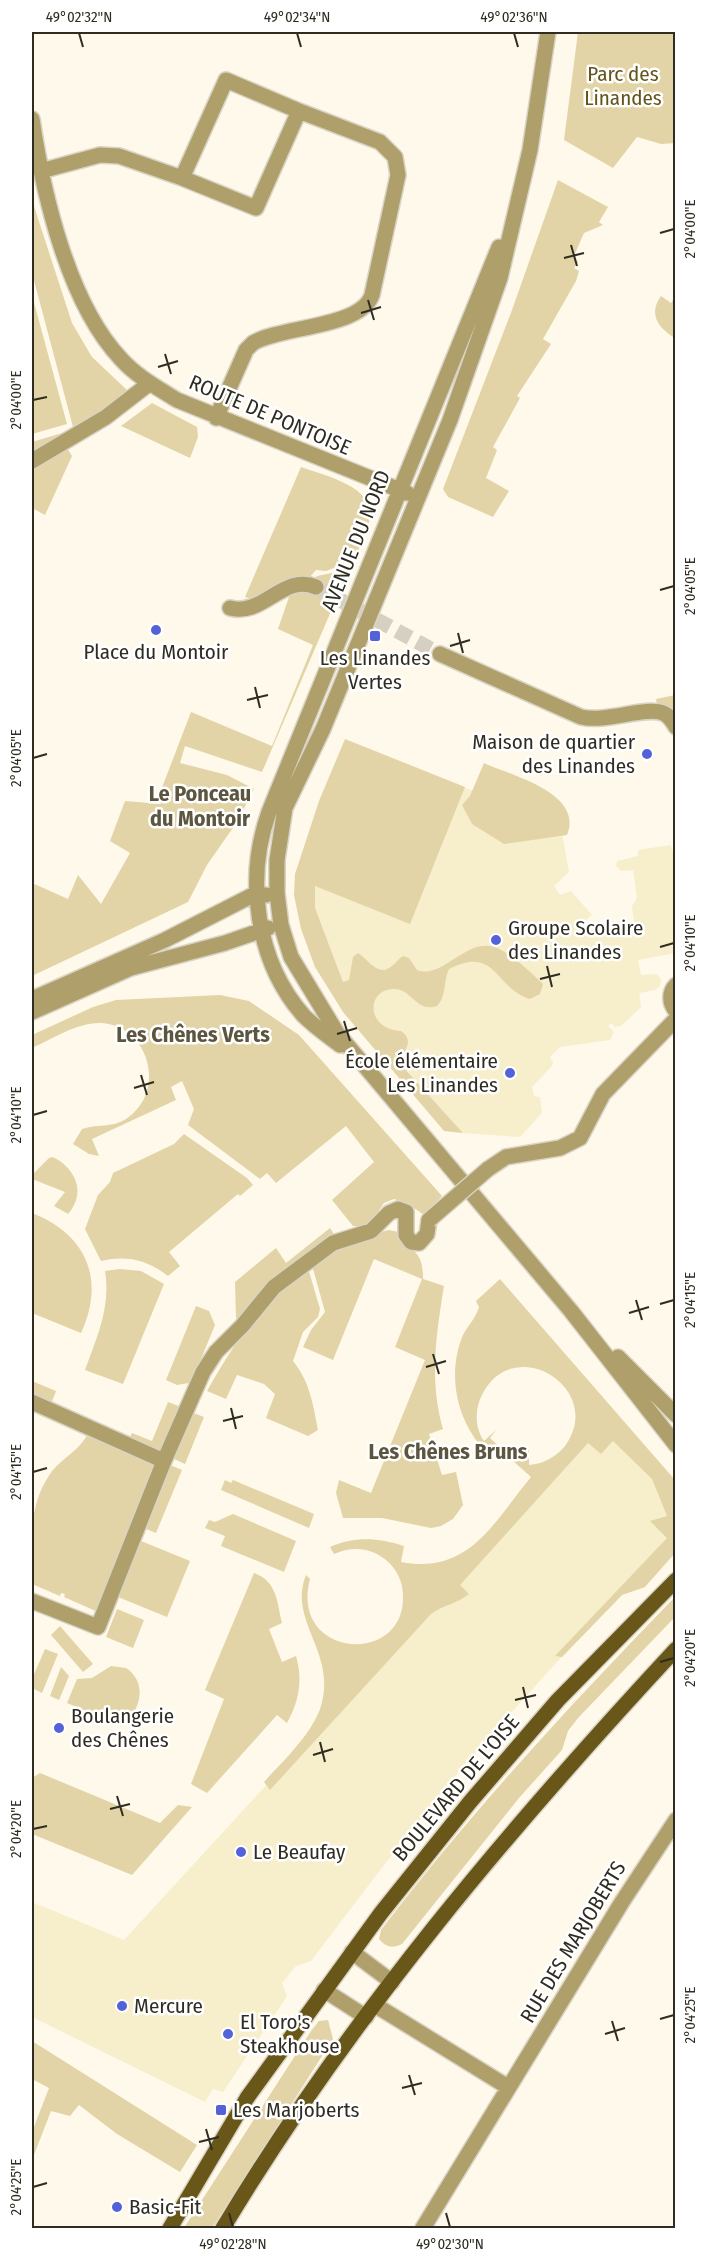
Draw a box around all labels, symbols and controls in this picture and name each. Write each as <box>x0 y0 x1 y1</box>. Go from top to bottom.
text: 49°02'32"N <box>46 8 112 26</box>
text: 49°02'34"N <box>264 8 330 26</box>
text: 49°02'36"N <box>480 8 548 26</box>
park label: Parc des Linandes <box>584 61 662 111</box>
text: 2°04'00"E <box>681 199 699 259</box>
street label: ROUTE DE PONTOISE <box>185 369 355 461</box>
text: 2°04'00"E <box>7 370 25 430</box>
street label: AVENUE DU NORD <box>316 466 396 616</box>
text: 2°04'05"E <box>681 557 699 615</box>
marker: Place du Montoir <box>149 623 163 637</box>
marker: Les Linandes Vertes <box>368 629 382 643</box>
place label: Place du Montoir <box>84 639 229 665</box>
place label: Les Linandes Vertes <box>320 645 430 695</box>
text: 2°04'05"E <box>7 729 25 787</box>
place label: Maison de quartier des Linandes <box>472 729 636 779</box>
marker: Maison de quartier des Linandes <box>640 747 654 761</box>
district label: Le Ponceau du Montoir <box>149 780 251 832</box>
text: 2°04'10"E <box>681 914 699 972</box>
place label: Groupe Scolaire des Linandes <box>508 915 643 965</box>
marker: Groupe Scolaire des Linandes <box>489 933 503 947</box>
district label: Les Chênes Verts <box>116 1021 270 1048</box>
place label: École élémentaire Les Linandes <box>345 1048 498 1098</box>
marker: École élémentaire Les Linandes <box>503 1066 517 1080</box>
text: 2°04'10"E <box>7 1086 25 1144</box>
text: 2°04'15"E <box>681 1272 699 1328</box>
district label: Les Chênes Bruns <box>369 1438 528 1465</box>
text: 2°04'15"E <box>7 1444 25 1500</box>
text: 2°04'20"E <box>681 1629 699 1687</box>
place label: Boulangerie des Chênes <box>71 1703 174 1753</box>
street label: BOULEVARD DE L'OISE <box>387 1709 525 1867</box>
marker: Boulangerie des Chênes <box>52 1721 66 1735</box>
text: 2°04'20"E <box>7 1800 25 1858</box>
place label: Le Beaufay <box>253 1839 346 1865</box>
marker: Le Beaufay <box>234 1845 248 1859</box>
street label: RUE DES MARJOBERTS <box>515 1857 631 2027</box>
text: 2°04'25"E <box>681 1987 699 2043</box>
place label: Mercure <box>134 1993 203 2019</box>
marker: Mercure <box>115 1999 129 2013</box>
place label: El Toro's Steakhouse <box>240 2009 340 2059</box>
marker: El Toro's Steakhouse <box>221 2027 235 2041</box>
place label: Les Marjoberts <box>233 2097 360 2123</box>
marker: Les Marjoberts <box>214 2103 228 2117</box>
text: 2°04'25"E <box>7 2159 25 2215</box>
place label: Basic-Fit <box>129 2194 202 2220</box>
marker: Basic-Fit <box>110 2200 124 2214</box>
text: 49°02'28"N <box>199 2235 267 2253</box>
text: 49°02'30"N <box>416 2235 484 2253</box>

